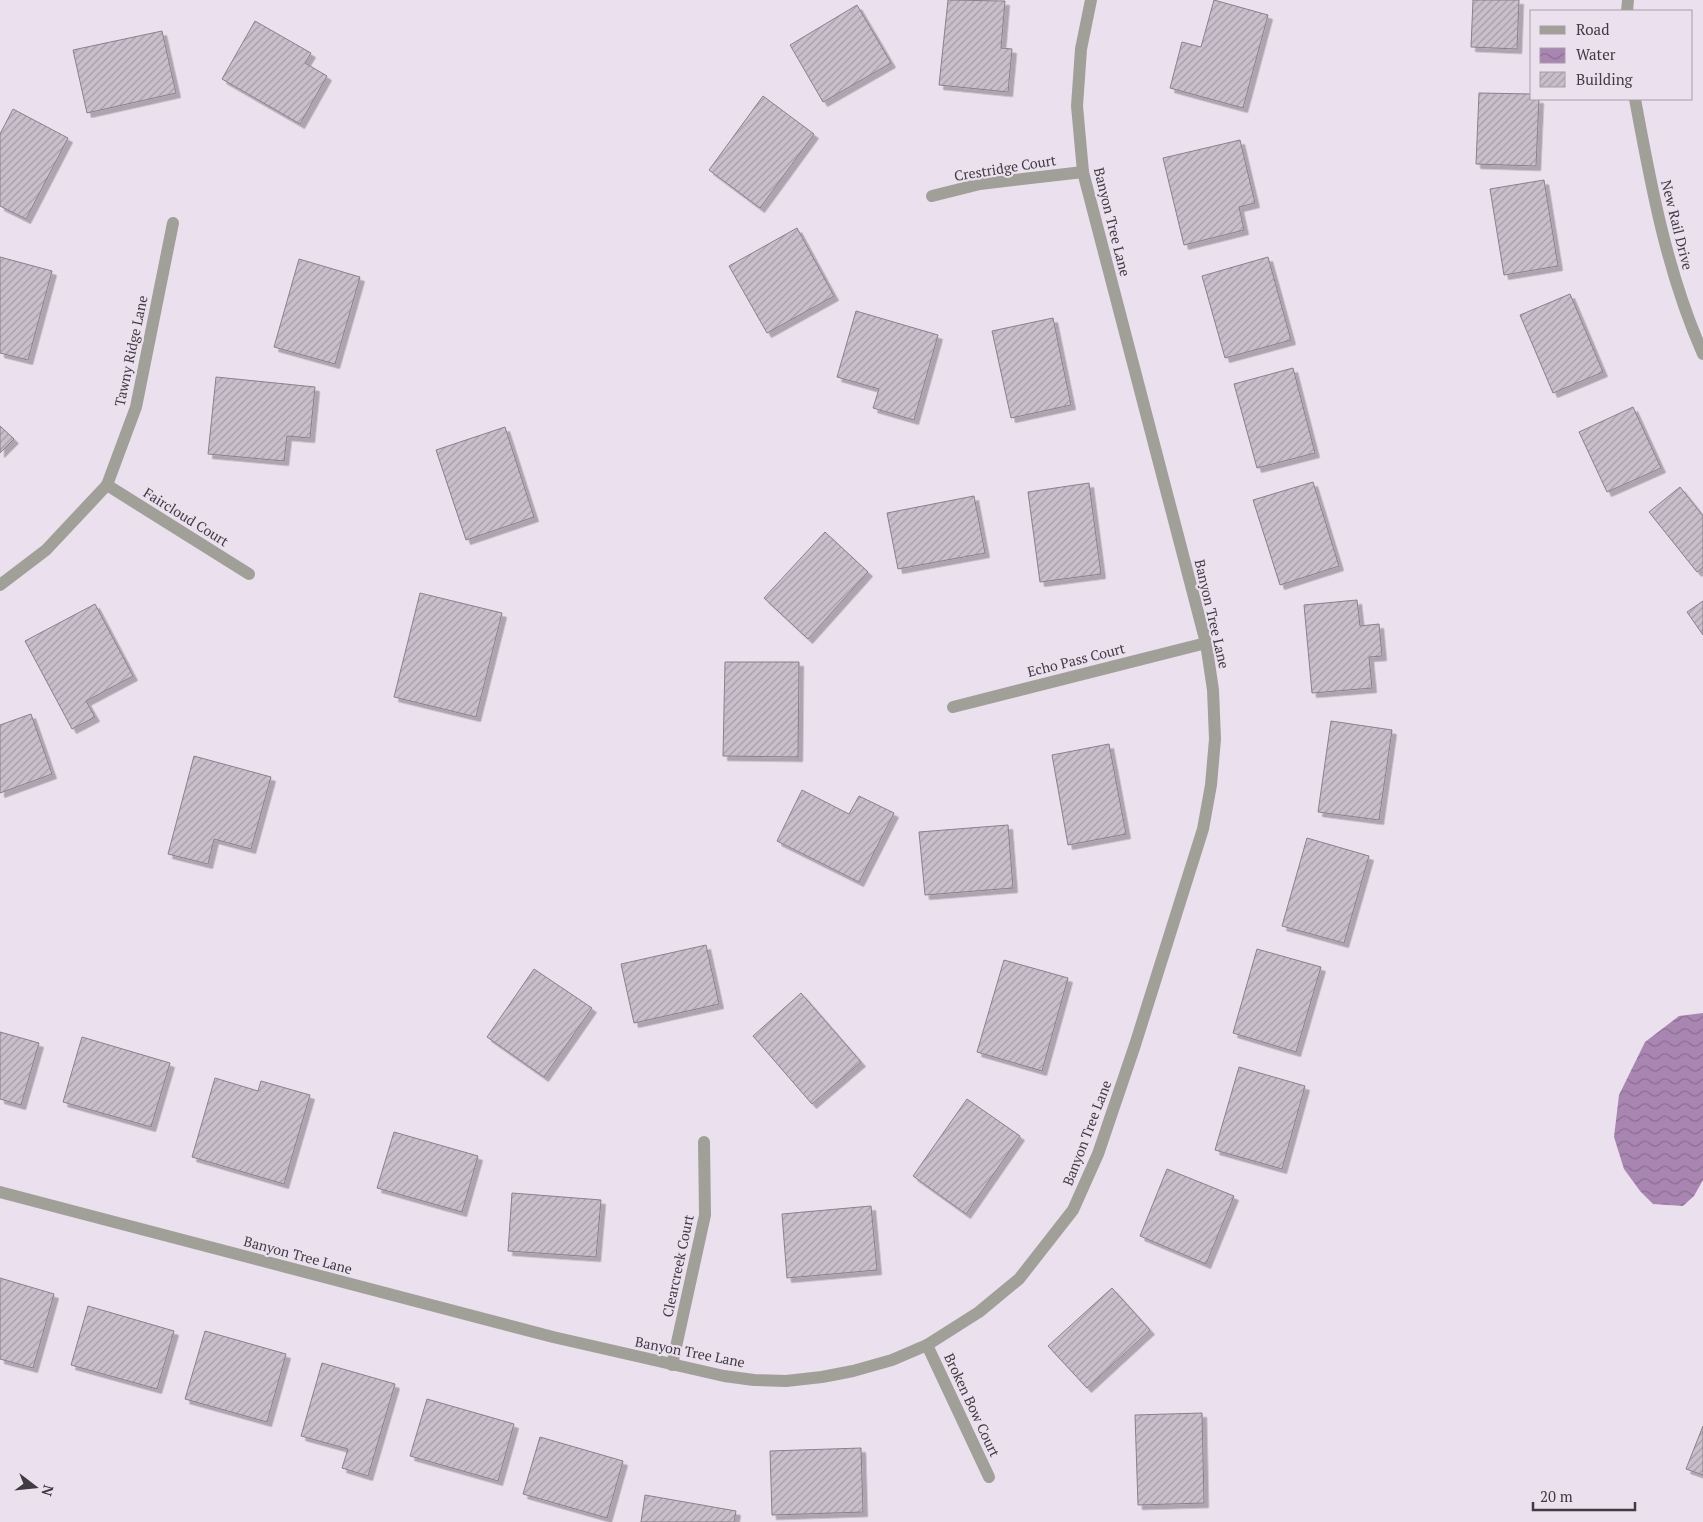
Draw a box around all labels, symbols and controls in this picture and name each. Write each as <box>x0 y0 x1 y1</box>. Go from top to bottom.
legend <box>1530 10 1693 100</box>
text: Road <box>1576 19 1609 39</box>
text: Water <box>1576 44 1616 64</box>
text: Building <box>1576 69 1634 89</box>
street label: Crestridge Court <box>953 150 1058 185</box>
street label: Banyon Tree Lane <box>1090 165 1135 278</box>
street label: New Rail Drive <box>1657 178 1698 272</box>
street label: Tawny Ridge Lane <box>109 294 152 408</box>
street label: Faircloud Court <box>140 483 233 551</box>
street label: Banyon Tree Lane <box>1191 557 1234 670</box>
street label: Echo Pass Court <box>1025 638 1127 681</box>
street label: Banyon Tree Lane <box>1058 1077 1115 1188</box>
street label: Clearcreek Court <box>657 1212 698 1319</box>
street label: Banyon Tree Lane <box>242 1231 354 1278</box>
street label: Banyon Tree Lane <box>634 1332 747 1371</box>
street label: Broken Bow Court <box>940 1350 1005 1460</box>
north arrow <box>10 1462 60 1512</box>
scale bar <box>1533 1480 1636 1512</box>
text: N <box>37 1483 59 1499</box>
text: 20 m <box>1540 1486 1573 1506</box>

